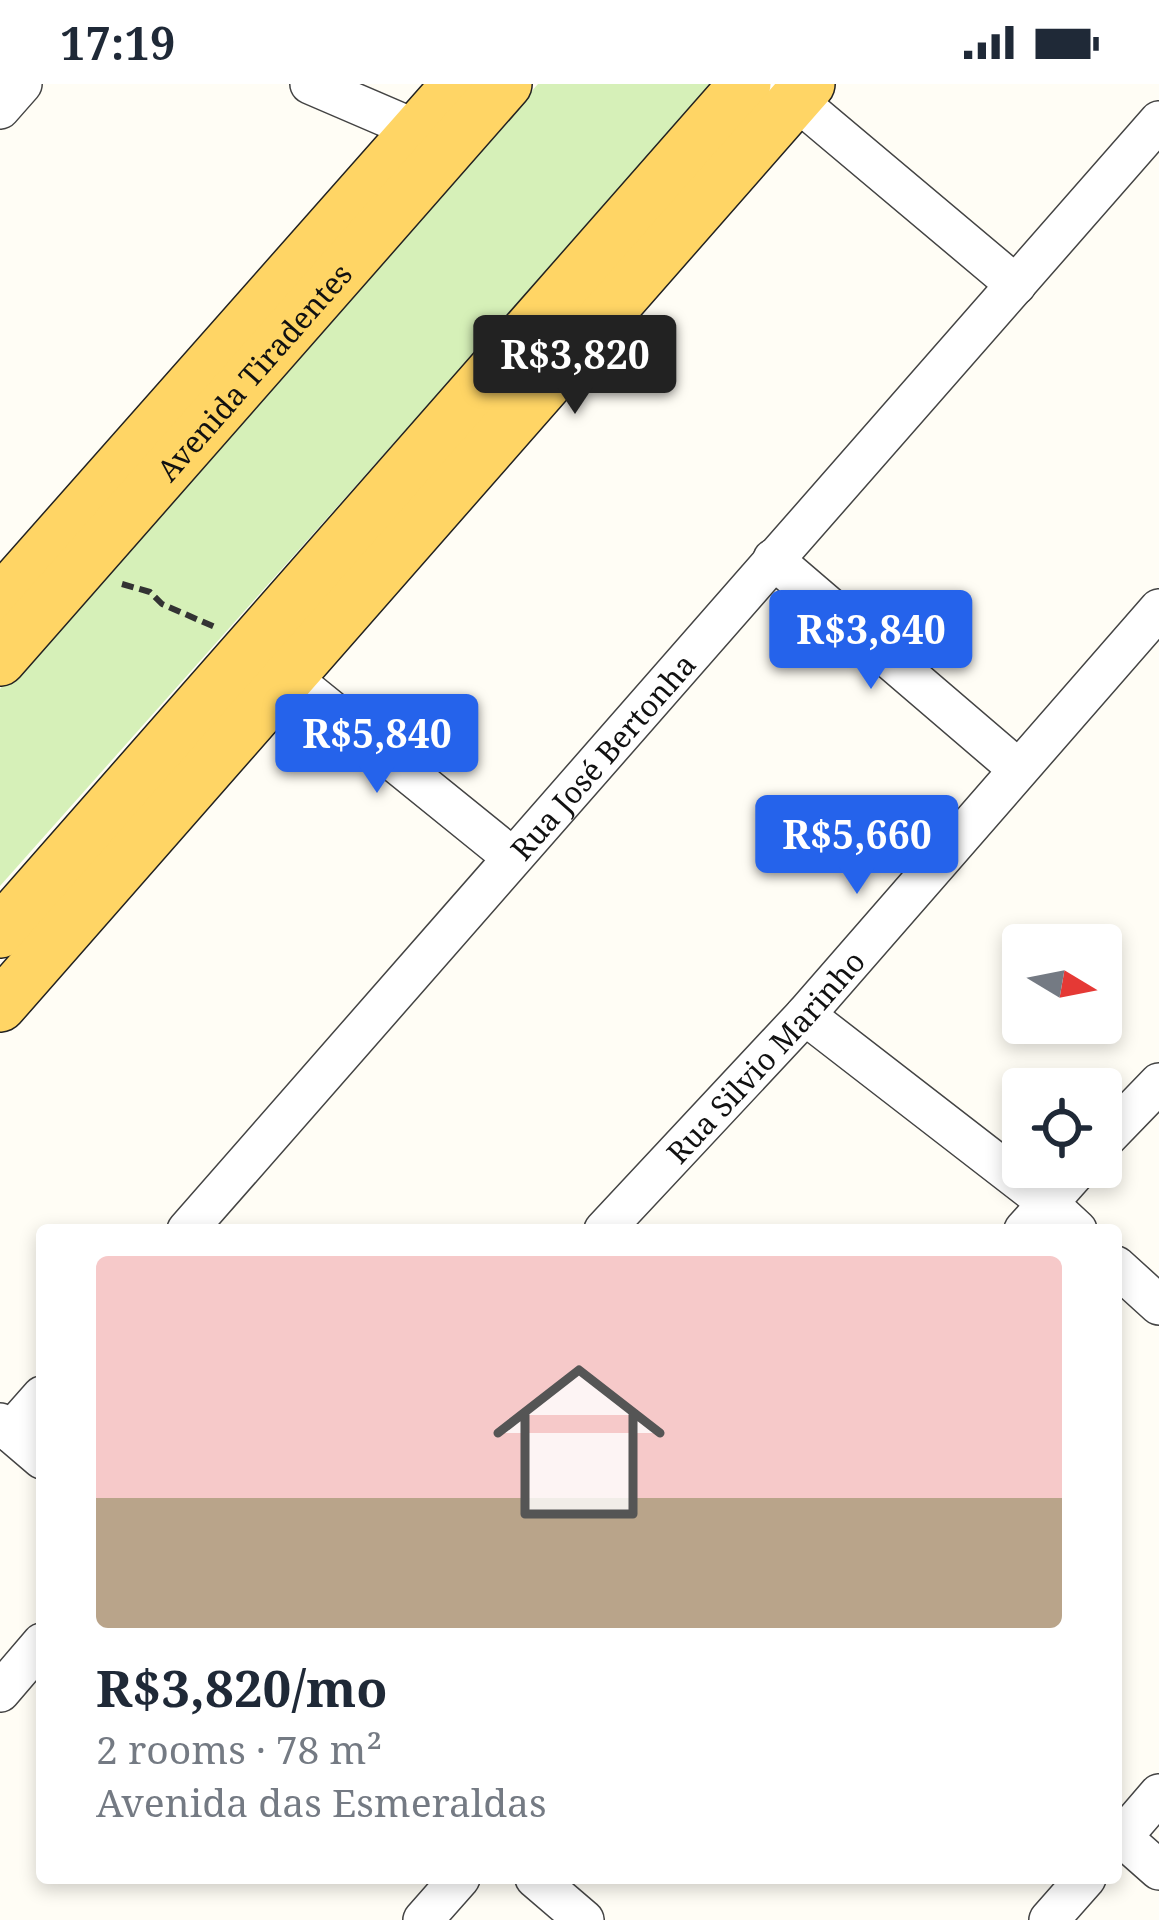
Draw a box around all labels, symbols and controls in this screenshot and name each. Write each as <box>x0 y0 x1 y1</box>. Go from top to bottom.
text: 17:19 <box>60 12 175 73</box>
street label: Avenida Tiradentes <box>147 254 360 489</box>
pin: R$3,820 <box>464 315 686 417</box>
text: R$3,820 <box>500 327 650 380</box>
pin: R$3,840 <box>760 590 982 692</box>
text: R$3,840 <box>796 602 946 655</box>
street label: Rua José Bertonha <box>501 644 704 868</box>
pin: R$5,840 <box>266 694 488 796</box>
text: R$5,840 <box>302 706 452 759</box>
pin: R$5,660 <box>746 795 968 897</box>
text: R$5,660 <box>782 807 932 860</box>
north arrow <box>1002 924 1122 1044</box>
map controls <box>1002 924 1122 1188</box>
street label: Rua Silvio Marinho <box>657 941 873 1171</box>
button: locate <box>1002 1068 1122 1188</box>
icon: home <box>471 1334 687 1550</box>
text: R$3,820/mo <box>96 1652 388 1722</box>
text: 2 rooms · 78 m² <box>96 1722 382 1775</box>
text: Avenida das Esmeraldas <box>96 1775 547 1828</box>

